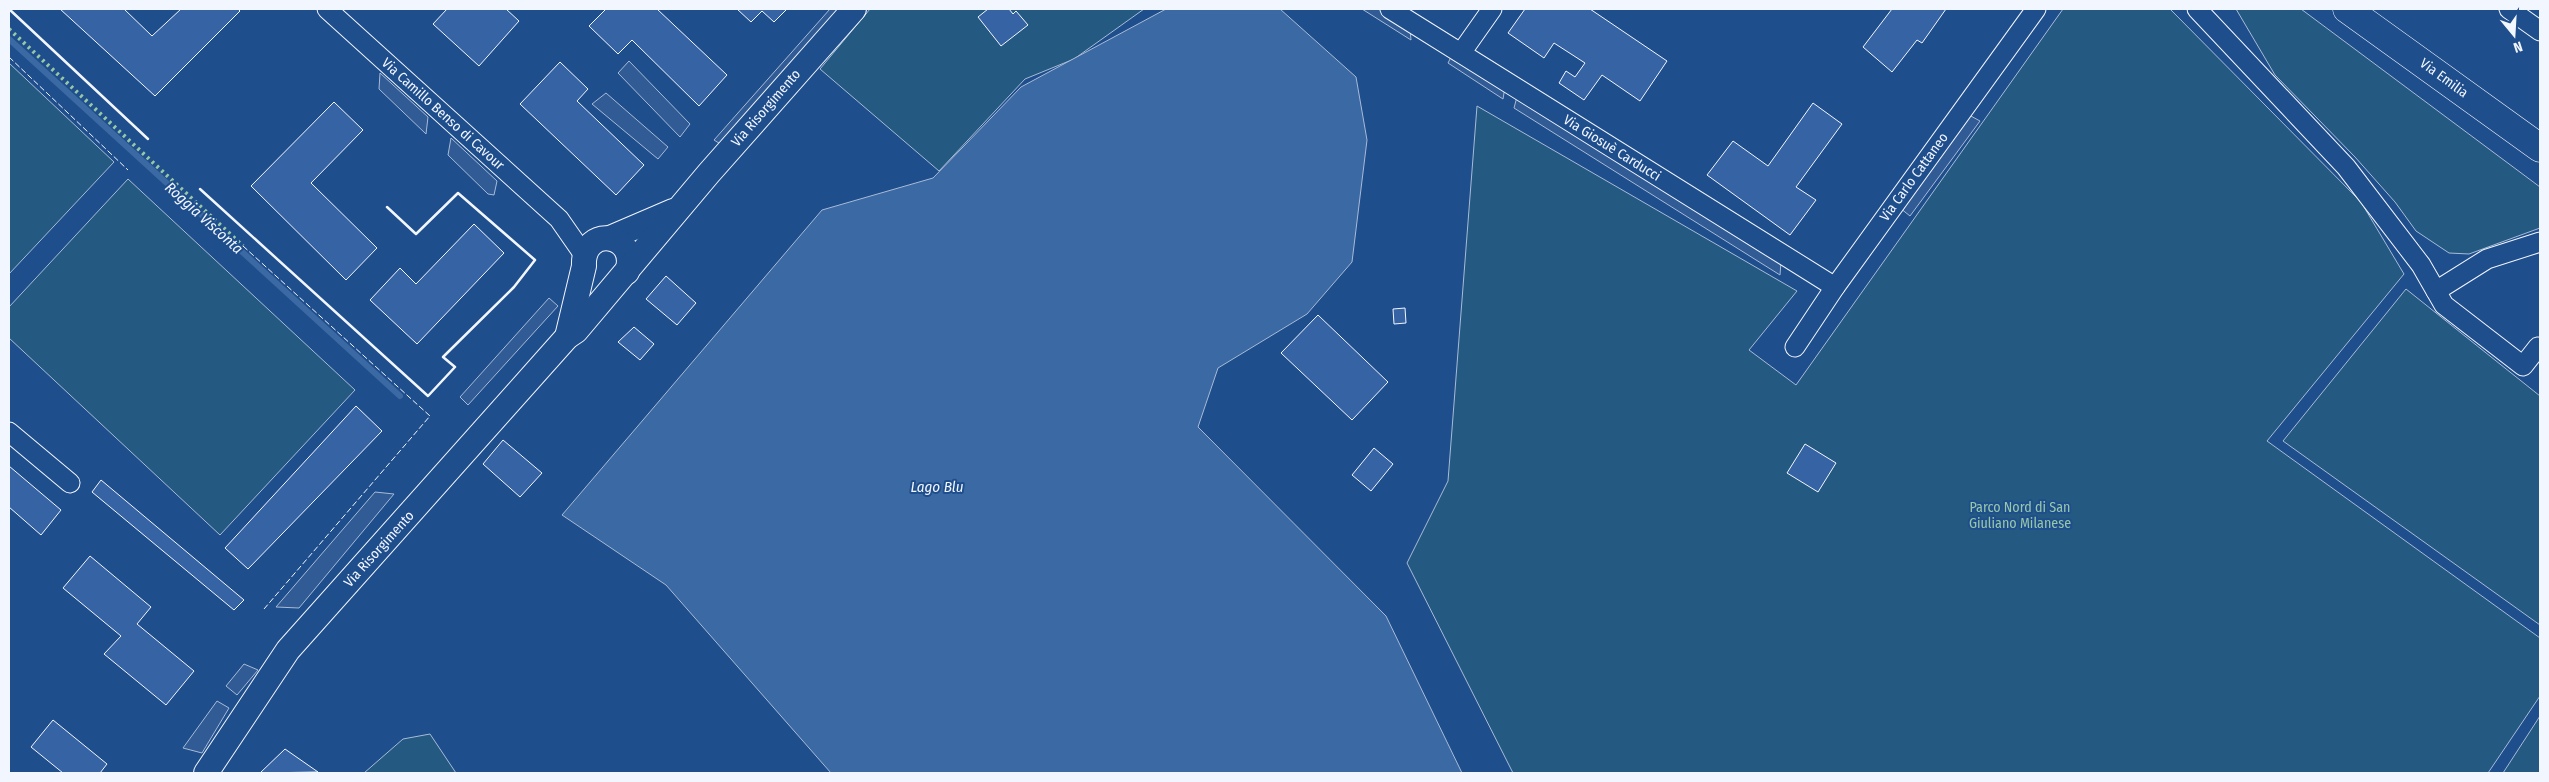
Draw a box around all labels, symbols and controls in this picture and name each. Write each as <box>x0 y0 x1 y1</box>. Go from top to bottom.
north arrow <box>2489 10 2539 60</box>
text: N <box>2511 38 2524 56</box>
street label: Via Camillo Benso di Cavour <box>378 54 508 174</box>
street label: Via Emilia <box>2417 55 2472 101</box>
street label: Via Risorgimento <box>728 66 804 150</box>
street label: Via Giosuè Carducci <box>1560 111 1664 185</box>
street label: Via Carlo Cattaneo <box>1876 129 1952 225</box>
water label: Roggia Visconta <box>161 178 247 258</box>
water label: Lago Blu <box>910 478 964 496</box>
park label: Parco Nord di San Giuliano Milanese <box>1969 499 2071 532</box>
street label: Via Risorgimento <box>340 507 418 591</box>

